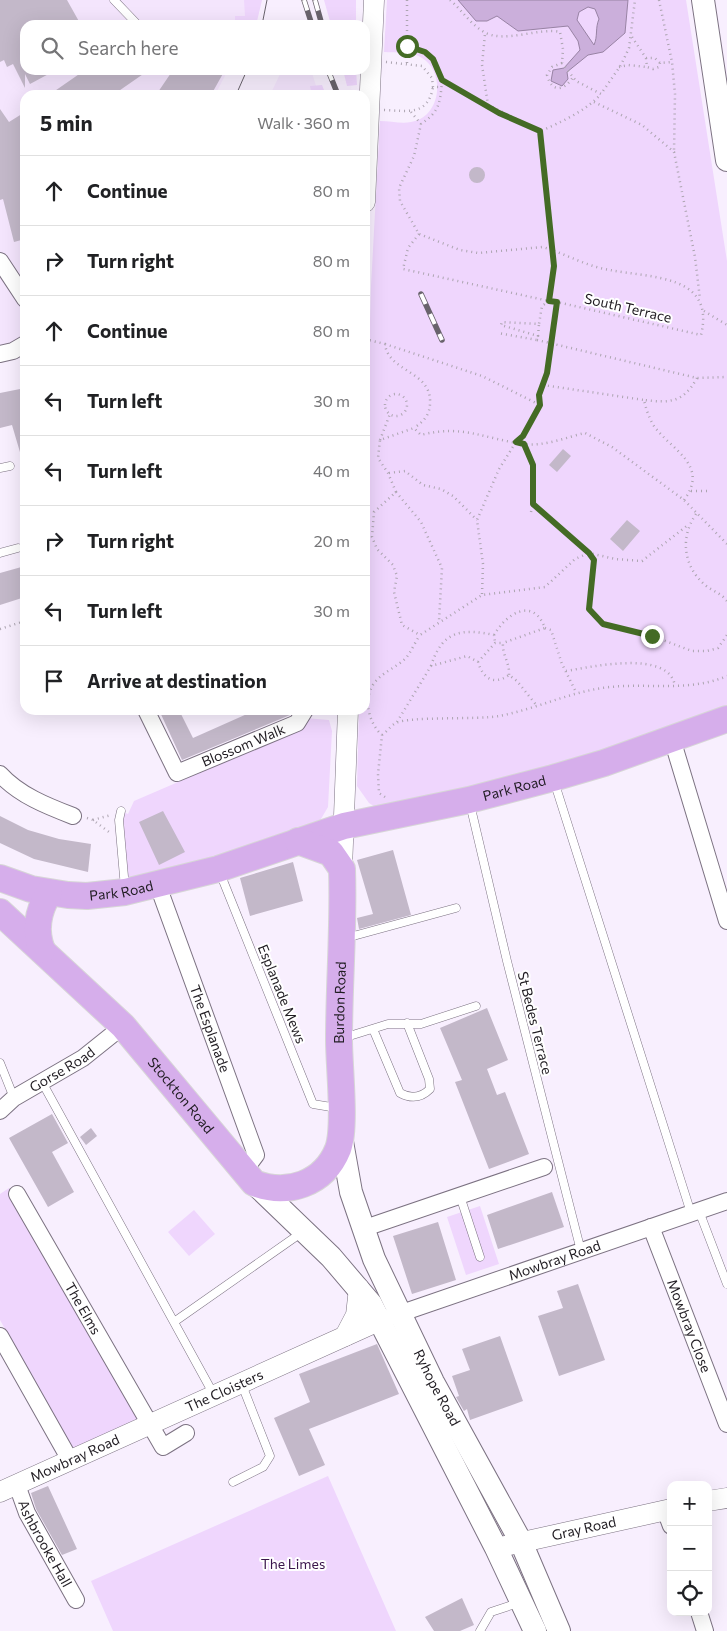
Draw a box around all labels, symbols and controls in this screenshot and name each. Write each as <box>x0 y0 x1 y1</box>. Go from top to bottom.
search box <box>20 20 370 75</box>
icon: search <box>38 34 66 62</box>
route start <box>396 35 419 58</box>
text: Search here <box>78 36 178 59</box>
text: 5 min <box>40 110 93 135</box>
text: Walk · 360 m <box>257 113 350 132</box>
icon: ahead <box>40 177 68 205</box>
text: Continue <box>87 179 167 202</box>
text: 80 m <box>313 181 350 200</box>
icon: right <box>40 247 68 275</box>
text: Turn right <box>87 249 174 272</box>
text: 80 m <box>313 251 350 270</box>
street label: South Terrace <box>583 289 673 326</box>
icon: ahead <box>40 317 68 345</box>
text: Continue <box>87 319 167 342</box>
text: 80 m <box>313 321 350 340</box>
icon: left <box>40 387 68 415</box>
text: Turn left <box>87 389 162 412</box>
text: 30 m <box>313 391 350 410</box>
icon: left <box>40 457 68 485</box>
text: Turn left <box>87 459 162 482</box>
text: 40 m <box>313 461 350 480</box>
icon: right <box>40 527 68 555</box>
text: Turn right <box>87 529 174 552</box>
text: 20 m <box>314 531 350 550</box>
icon: left <box>40 597 68 625</box>
text: Turn left <box>87 599 162 622</box>
text: 30 m <box>313 601 350 620</box>
route end <box>641 625 664 648</box>
icon: arrive <box>40 667 68 695</box>
text: Arrive at destination <box>87 669 267 692</box>
street label: Blossom Walk <box>199 720 288 770</box>
street label: Park Road <box>481 771 548 804</box>
street label: Park Road <box>88 876 155 904</box>
street label: Esplanade Mews <box>255 942 310 1046</box>
street label: Burdon Road <box>330 961 349 1044</box>
street label: St Bedes Terrace <box>514 970 556 1076</box>
street label: The Esplanade <box>187 982 234 1075</box>
street label: Gorse Road <box>26 1043 98 1095</box>
street label: Stockton Road <box>145 1053 218 1137</box>
street label: Mowbray Road <box>506 1236 603 1284</box>
street label: Mowbray Close <box>664 1277 715 1375</box>
street label: The Elms <box>62 1279 105 1337</box>
street label: Ryhope Road <box>411 1346 464 1429</box>
street label: The Cloisters <box>183 1365 265 1415</box>
street label: Mowbray Road <box>27 1430 122 1485</box>
map controls <box>667 1481 712 1616</box>
button: + <box>667 1481 712 1526</box>
street label: Ashbrooke Hall <box>15 1498 76 1590</box>
street label: Gray Road <box>550 1513 618 1543</box>
button: − <box>667 1526 712 1571</box>
park label: The Limes <box>261 1555 325 1572</box>
button: locate <box>667 1571 712 1616</box>

